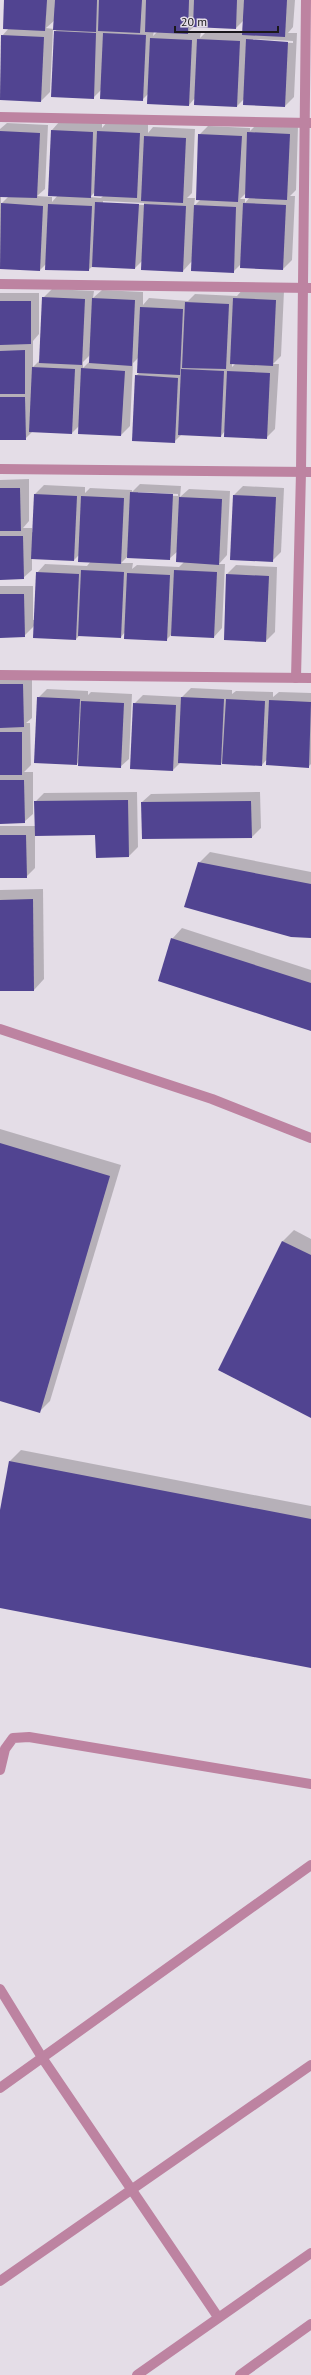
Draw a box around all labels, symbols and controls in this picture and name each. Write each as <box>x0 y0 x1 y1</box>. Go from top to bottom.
scale bar <box>175 8 278 34</box>
text: 20 m <box>181 14 207 29</box>

